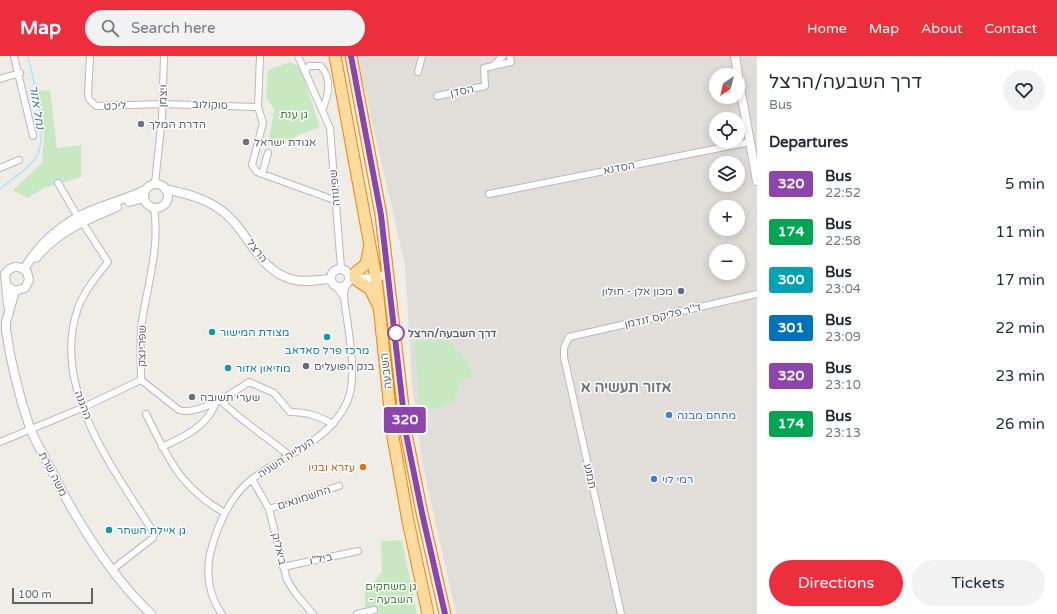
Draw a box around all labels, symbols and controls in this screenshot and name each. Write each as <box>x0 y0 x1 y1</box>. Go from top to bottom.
search box <box>85 10 365 46</box>
text: Map <box>20 17 61 39</box>
icon: search <box>99 17 121 39</box>
text: Search here <box>131 19 215 37</box>
text: Home <box>807 20 847 37</box>
text: Map <box>869 20 899 37</box>
text: About <box>921 20 963 37</box>
text: Contact <box>985 20 1037 37</box>
north arrow <box>709 68 745 104</box>
map controls <box>709 68 745 280</box>
button: heart <box>1003 69 1045 111</box>
text: דרך השבעה/הרצל <box>769 71 922 93</box>
street label: הסדן <box>449 82 475 100</box>
water label: נחל אזור <box>27 84 48 131</box>
street label: ויצמן <box>156 84 170 108</box>
text: Bus <box>769 97 792 113</box>
street label: סוקולוב <box>192 98 228 112</box>
street label: ליכט <box>103 99 127 113</box>
park label: גן ענת <box>280 108 308 121</box>
button: locate <box>709 112 745 148</box>
place label: הדרת המלך <box>149 118 206 131</box>
marker: הדרת המלך <box>136 119 146 129</box>
text: Departures <box>769 133 848 151</box>
place label: אגודת ישראל <box>254 136 316 149</box>
marker: אגודת ישראל <box>241 137 251 147</box>
button: layers <box>709 156 745 192</box>
street label: הסדנא <box>602 159 636 177</box>
text: Bus <box>825 167 852 185</box>
street label: שפינוזה <box>327 169 343 207</box>
text: 320 <box>778 175 804 192</box>
text: 5 min <box>1005 175 1045 193</box>
text: 22:52 <box>825 185 861 201</box>
button: + <box>709 200 745 236</box>
text: Bus <box>825 215 852 233</box>
text: 174 <box>778 223 804 240</box>
text: 11 min <box>996 223 1045 241</box>
text: 22:58 <box>825 233 861 249</box>
street label: הרצל <box>244 237 270 265</box>
button: − <box>709 244 745 280</box>
text: Bus <box>825 263 852 281</box>
text: 300 <box>778 271 804 288</box>
text: 17 min <box>996 271 1045 289</box>
text: 23:04 <box>825 281 861 297</box>
place label: מכון אלן - חולון <box>602 285 673 298</box>
marker: מכון אלן - חולון <box>676 286 686 296</box>
street label: ד''ר פליקס זנדמן <box>623 301 703 331</box>
text: Bus <box>825 311 852 329</box>
text: 301 <box>778 319 804 336</box>
text: 22 min <box>996 319 1045 337</box>
marker: דרך השבעה/הרצל <box>387 324 405 342</box>
street label: שפרינצק <box>135 325 149 367</box>
place label: מצודת המישור <box>220 326 290 339</box>
marker: מצודת המישור <box>207 327 217 337</box>
place label: דרך השבעה/הרצל <box>408 327 497 340</box>
text: 23:09 <box>825 329 861 345</box>
marker: מרכז פרל סאדאב <box>322 332 332 342</box>
place label: מרכז פרל סאדאב <box>285 344 369 357</box>
street label: השבעה <box>378 352 394 390</box>
text: Bus <box>825 359 852 377</box>
place label: בנק הפועלים <box>314 360 375 373</box>
marker: בנק הפועלים <box>301 361 311 371</box>
place label: מוזיאון אזור <box>236 362 291 375</box>
marker: מוזיאון אזור <box>223 363 233 373</box>
text: 320 <box>778 367 804 384</box>
text: 23 min <box>996 367 1045 385</box>
text: 23:10 <box>825 377 861 393</box>
district label: אזור תעשיה א <box>581 378 671 396</box>
street label: ההגנה <box>72 389 94 421</box>
place label: שערי תשובה <box>200 391 260 404</box>
marker: שערי תשובה <box>187 392 197 402</box>
line badge: 320 <box>382 407 428 433</box>
text: Bus <box>825 407 852 425</box>
place label: מתחם מבנה <box>677 409 736 422</box>
marker: מתחם מבנה <box>664 410 674 420</box>
text: 320 <box>392 411 418 428</box>
text: 174 <box>778 415 804 432</box>
text: 26 min <box>996 415 1045 433</box>
text: 23:13 <box>825 425 861 441</box>
street label: העלייה השניה <box>255 435 317 481</box>
street label: משה שרת <box>36 449 70 499</box>
place label: עזרא ובניו <box>308 461 355 474</box>
marker: עזרא ובניו <box>358 462 368 472</box>
street label: תמנע <box>581 462 599 490</box>
place label: רמי לוי <box>662 473 693 486</box>
marker: רמי לוי <box>649 474 659 484</box>
street label: החשמונאים <box>276 483 332 513</box>
place label: גן איילת השחר <box>117 524 186 537</box>
marker: גן איילת השחר <box>104 525 114 535</box>
street label: ביאליק <box>269 532 289 566</box>
street label: ביל"ו <box>308 550 334 568</box>
button: Directions <box>769 560 903 606</box>
button: Tickets <box>911 560 1045 606</box>
park label: גן משחקים - השבעה <box>365 580 417 606</box>
scale bar <box>12 586 93 605</box>
text: 100 m <box>18 588 52 601</box>

